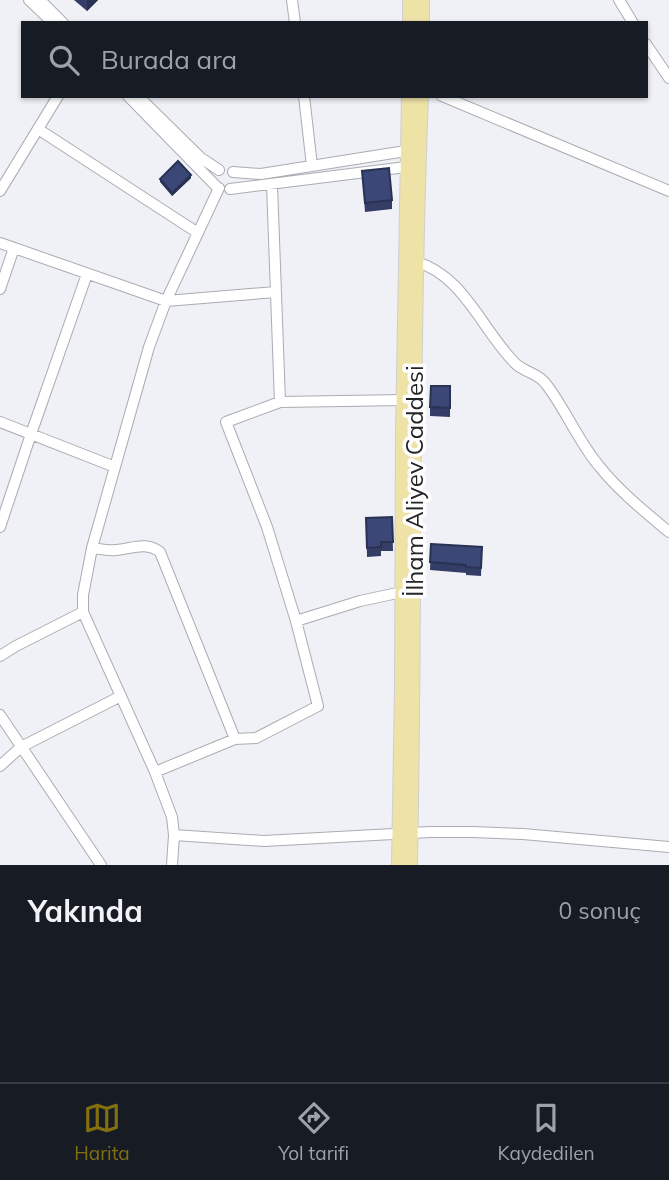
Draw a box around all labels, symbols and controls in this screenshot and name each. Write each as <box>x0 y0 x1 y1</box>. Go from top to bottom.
search box <box>21 21 648 98</box>
icon: search <box>45 41 83 79</box>
text: Burada ara <box>101 43 237 76</box>
street label: İlham Aliyev Caddesi <box>399 365 429 597</box>
text: Yakında <box>28 892 143 930</box>
text: 0 sonuç <box>559 896 641 925</box>
tab: Harita <box>74 1099 130 1165</box>
tab: Yol tarifi <box>278 1099 349 1165</box>
tab: Kaydedilen <box>498 1099 595 1165</box>

